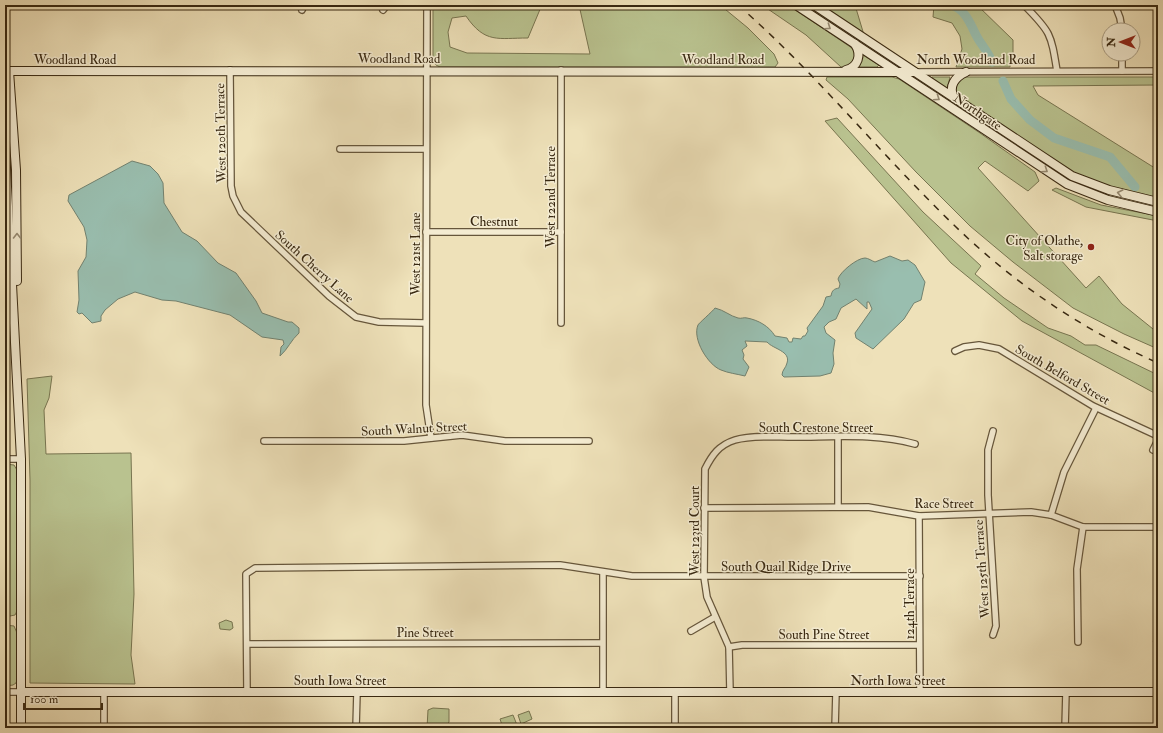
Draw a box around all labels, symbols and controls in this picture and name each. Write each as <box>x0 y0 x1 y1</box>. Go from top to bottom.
one-way arrow <box>824 22 831 29</box>
north arrow <box>1101 22 1141 62</box>
text: N <box>1105 36 1118 48</box>
street label: Woodland Road <box>357 51 441 67</box>
street label: Woodland Road <box>33 52 117 68</box>
street label: Woodland Road <box>681 52 765 68</box>
street label: North Woodland Road <box>917 52 1036 68</box>
street label: West 120th Terrace <box>212 82 230 184</box>
street label: Northgate <box>950 90 1005 134</box>
one-way arrow <box>932 94 939 101</box>
street label: West 122nd Terrace <box>543 146 559 249</box>
one-way arrow <box>1041 165 1048 173</box>
one-way arrow <box>1117 189 1123 197</box>
street label: West 121st Lane <box>408 212 424 297</box>
street label: Chestnut <box>470 214 518 230</box>
street label: South Cherry Lane <box>271 227 358 308</box>
one-way arrow <box>13 233 21 239</box>
place label: City of Olathe, Salt storage <box>1006 233 1084 264</box>
marker: City of Olathe, Salt storage <box>1086 242 1096 252</box>
street label: South Belford Street <box>1012 341 1113 409</box>
street label: South Walnut Street <box>361 418 468 440</box>
street label: South Crestone Street <box>759 420 873 436</box>
street label: West 123rd Court <box>687 486 703 577</box>
street label: Race Street <box>914 496 974 512</box>
street label: West 125th Terrace <box>971 519 993 620</box>
street label: South Quail Ridge Drive <box>721 559 852 575</box>
street label: 124th Terrace <box>902 568 918 640</box>
street label: Pine Street <box>396 625 454 641</box>
street label: South Pine Street <box>778 627 870 643</box>
street label: South Iowa Street <box>294 673 386 689</box>
street label: North Iowa Street <box>851 673 945 689</box>
scale bar <box>24 685 102 711</box>
text: 100 m <box>30 692 59 707</box>

